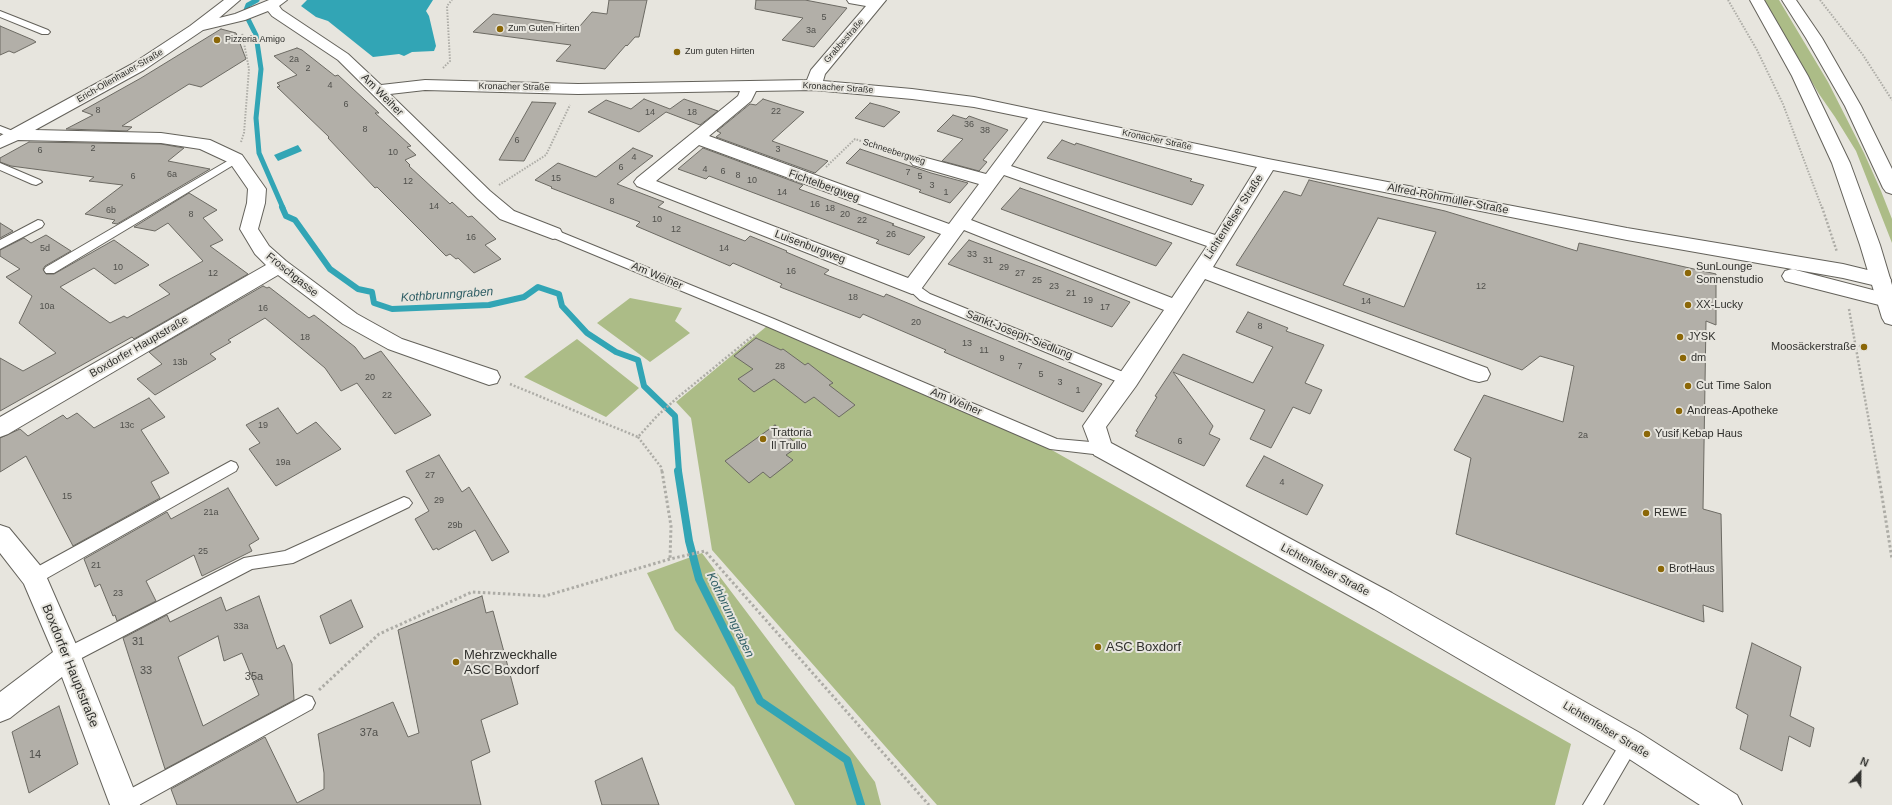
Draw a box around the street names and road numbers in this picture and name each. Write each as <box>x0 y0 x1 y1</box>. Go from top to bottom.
street label: Grabbestraße <box>822 17 866 65</box>
street label: Erich-Ollenhauer-Straße <box>75 47 165 105</box>
street label: Am Weiher <box>358 71 406 119</box>
street label: Kronacher Straße <box>802 80 874 96</box>
street label: Kronacher Straße <box>478 81 550 93</box>
street label: Kronacher Straße <box>1121 127 1193 153</box>
street label: Schneebergweg <box>861 137 927 167</box>
street label: Fichtelbergweg <box>787 167 861 205</box>
street label: Lichtenfelser Straße <box>1202 172 1266 262</box>
street label: Alfred-Rohrmüller-Straße <box>1386 181 1510 217</box>
street label: Luisenburgweg <box>773 227 847 267</box>
street label: Froschgasse <box>263 250 321 300</box>
street label: Am Weiher <box>629 259 685 293</box>
street label: Sankt-Joseph-Siedlung <box>964 308 1074 362</box>
street label: Boxdorfer Hauptstraße <box>88 313 190 381</box>
street label: Am Weiher <box>928 385 984 419</box>
street label: Lichtenfelser Straße <box>1278 541 1372 599</box>
street label: Boxdorfer Hauptstraße <box>38 602 102 730</box>
street label: Lichtenfelser Straße <box>1560 699 1652 761</box>

